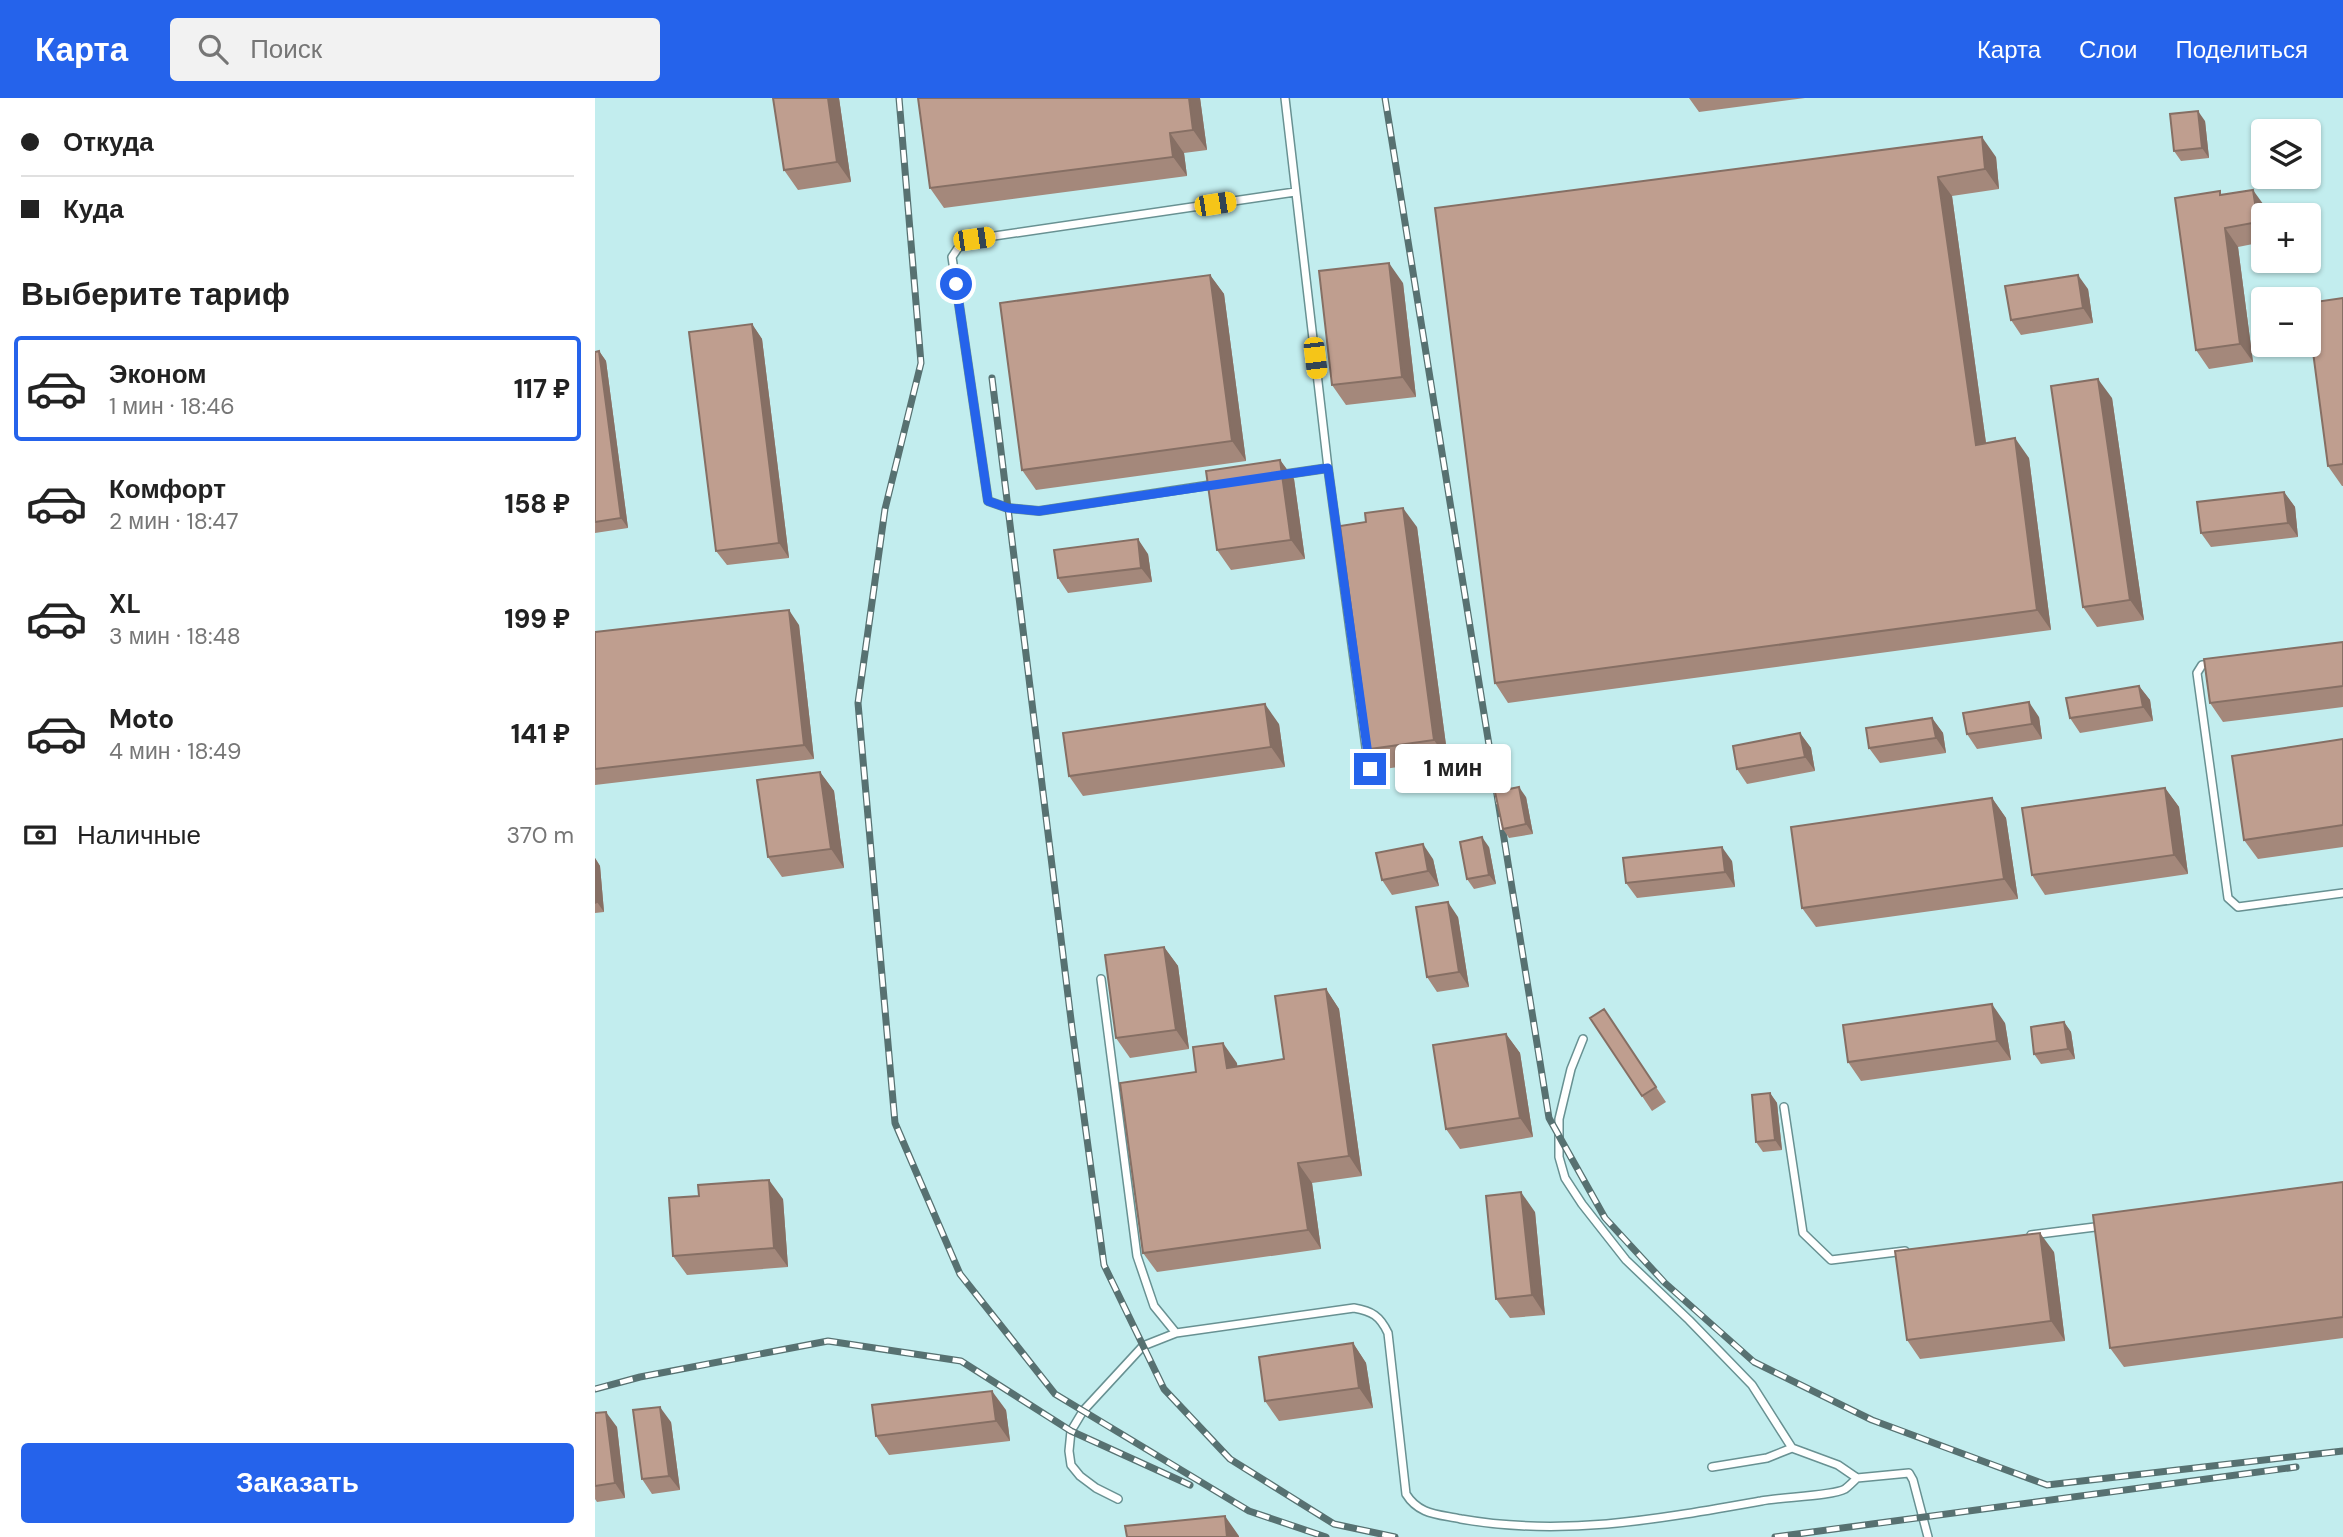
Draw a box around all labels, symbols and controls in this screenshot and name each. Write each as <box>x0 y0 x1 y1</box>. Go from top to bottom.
search box <box>170 18 660 81</box>
text: Карта <box>35 28 128 71</box>
icon: search <box>194 30 232 68</box>
text: Поиск <box>250 32 322 66</box>
text: Карта <box>1977 34 2041 65</box>
text: Слои <box>2079 34 2137 65</box>
text: Поделиться <box>2175 34 2308 65</box>
map controls <box>2251 119 2321 357</box>
button: layers <box>2251 119 2321 189</box>
text: Откуда <box>63 125 154 159</box>
car <box>1193 190 1238 218</box>
text: Куда <box>63 192 124 226</box>
button: + <box>2251 203 2321 273</box>
car <box>952 226 997 252</box>
route start <box>940 268 972 300</box>
text: Выберите тариф <box>21 273 290 315</box>
button: − <box>2251 287 2321 357</box>
car <box>1303 336 1328 380</box>
icon: car <box>25 357 88 420</box>
text: Эконом <box>109 357 207 391</box>
text: 117 ₽ <box>514 372 570 406</box>
text: 1 мин · 18:46 <box>109 391 235 421</box>
icon: car <box>25 472 88 535</box>
text: Комфорт <box>109 472 226 506</box>
text: 158 ₽ <box>505 487 570 521</box>
text: 2 мин · 18:47 <box>109 506 239 536</box>
icon: car <box>25 587 88 650</box>
text: XL <box>109 587 141 621</box>
text: 199 ₽ <box>504 602 570 636</box>
text: 3 мин · 18:48 <box>109 621 241 651</box>
icon: car <box>25 702 88 765</box>
text: Moto <box>109 702 174 736</box>
text: 141 ₽ <box>511 717 570 751</box>
text: 4 мин · 18:49 <box>109 736 241 766</box>
callout: 1 мин <box>1395 744 1510 794</box>
route end <box>1354 753 1386 785</box>
text: 1 мин <box>1424 753 1482 783</box>
icon: cash <box>21 816 59 854</box>
text: Наличные <box>77 818 201 852</box>
text: 370 m <box>506 820 574 850</box>
button: Заказать <box>21 1443 574 1523</box>

